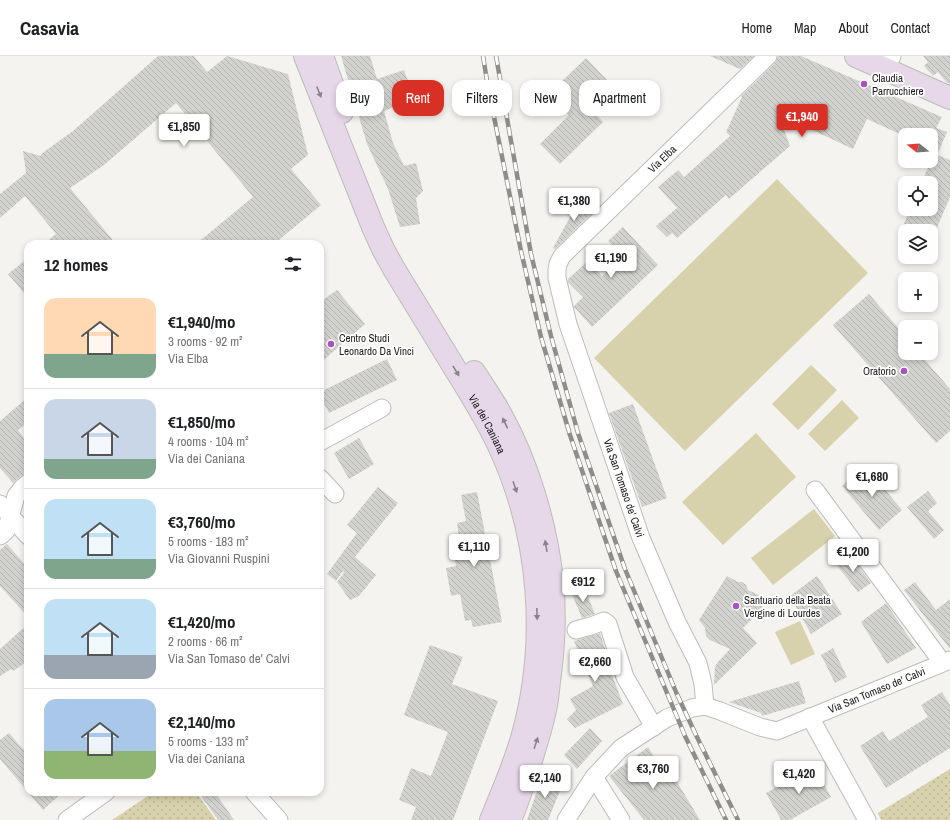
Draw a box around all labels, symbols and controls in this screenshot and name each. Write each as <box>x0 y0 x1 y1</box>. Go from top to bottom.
text: Casavia <box>20 15 79 41</box>
text: Home <box>741 19 772 37</box>
text: Map <box>794 19 816 37</box>
text: About <box>838 19 868 37</box>
text: Contact <box>890 19 930 37</box>
place label: Claudia Parrucchiere <box>872 71 924 98</box>
marker: Claudia Parrucchiere <box>859 79 869 89</box>
chip: Buy <box>336 80 384 116</box>
chip: Rent <box>392 80 444 116</box>
chip: Filters <box>452 80 512 116</box>
chip: New <box>520 80 571 116</box>
chip: Apartment <box>579 80 660 116</box>
one-way arrow <box>317 87 323 99</box>
pin: €1,940 <box>769 104 835 138</box>
text: €1,940 <box>786 108 818 125</box>
pin: €1,850 <box>151 114 217 148</box>
text: €1,850 <box>168 118 200 135</box>
north arrow <box>898 128 938 168</box>
map controls <box>898 128 938 360</box>
street label: Via Elba <box>645 142 679 176</box>
button: locate <box>898 176 938 216</box>
pin: €1,380 <box>541 188 607 222</box>
text: €1,380 <box>558 192 590 209</box>
button: layers <box>898 224 938 264</box>
pin: €1,190 <box>578 245 644 279</box>
text: €1,190 <box>595 249 627 266</box>
text: 12 homes <box>44 253 108 276</box>
icon: filters <box>282 253 304 275</box>
button: + <box>898 272 938 312</box>
text: €1,940/mo <box>168 310 235 333</box>
icon: home <box>76 314 124 362</box>
button: − <box>898 320 938 360</box>
place label: Centro Studi Leonardo Da Vinci <box>339 331 414 358</box>
text: 3 rooms · 92 m² <box>168 333 243 350</box>
marker: Centro Studi Leonardo Da Vinci <box>326 339 336 349</box>
text: Via Elba <box>168 350 208 367</box>
place label: Oratorio <box>863 364 896 378</box>
one-way arrow <box>453 365 460 377</box>
marker: Oratorio <box>899 366 909 376</box>
street label: Via dei Caniana <box>466 392 509 456</box>
text: €1,850/mo <box>168 410 235 433</box>
icon: home <box>76 415 124 463</box>
one-way arrow <box>502 417 508 428</box>
text: 4 rooms · 104 m² <box>168 433 249 450</box>
street label: Via San Tomaso de' Calvi <box>601 437 647 539</box>
text: Via dei Caniana <box>168 450 245 467</box>
pin: €1,680 <box>839 464 905 498</box>
text: €1,680 <box>856 468 888 485</box>
one-way arrow <box>512 481 518 493</box>
text: €3,760/mo <box>168 510 235 533</box>
icon: home <box>76 515 124 563</box>
text: 5 rooms · 183 m² <box>168 533 249 550</box>
pin: €1,110 <box>441 534 507 568</box>
text: €1,110 <box>458 538 490 555</box>
pin: €1,200 <box>820 539 886 573</box>
one-way arrow <box>543 540 549 552</box>
text: €1,200 <box>837 543 869 560</box>
text: Via Giovanni Ruspini <box>168 550 270 567</box>
pin: €912 <box>559 569 607 603</box>
text: €912 <box>571 573 595 590</box>
place label: Santuario della Beata Vergine di Lourdes <box>744 593 831 620</box>
marker: Santuario della Beata Vergine di Lourdes <box>731 601 741 611</box>
one-way arrow <box>534 608 540 621</box>
text: €1,420/mo <box>168 610 235 633</box>
icon: home <box>76 615 124 663</box>
text: 2 rooms · 66 m² <box>168 633 243 650</box>
pin: €2,660 <box>562 649 628 683</box>
text: Via San Tomaso de' Calvi <box>168 650 290 667</box>
text: €2,660 <box>579 653 611 670</box>
street label: Via San Tomaso de' Calvi <box>826 664 927 716</box>
text: €2,140/mo <box>168 710 235 733</box>
icon: home <box>76 715 124 763</box>
text: 5 rooms · 133 m² <box>168 733 249 750</box>
one-way arrow <box>534 737 540 749</box>
text: Via dei Caniana <box>168 750 245 767</box>
pin: €3,760 <box>620 756 686 790</box>
text: €3,760 <box>637 760 669 777</box>
pin: €1,420 <box>766 761 832 795</box>
pin: €2,140 <box>512 765 578 799</box>
text: €1,420 <box>783 765 815 782</box>
text: €2,140 <box>529 769 561 786</box>

